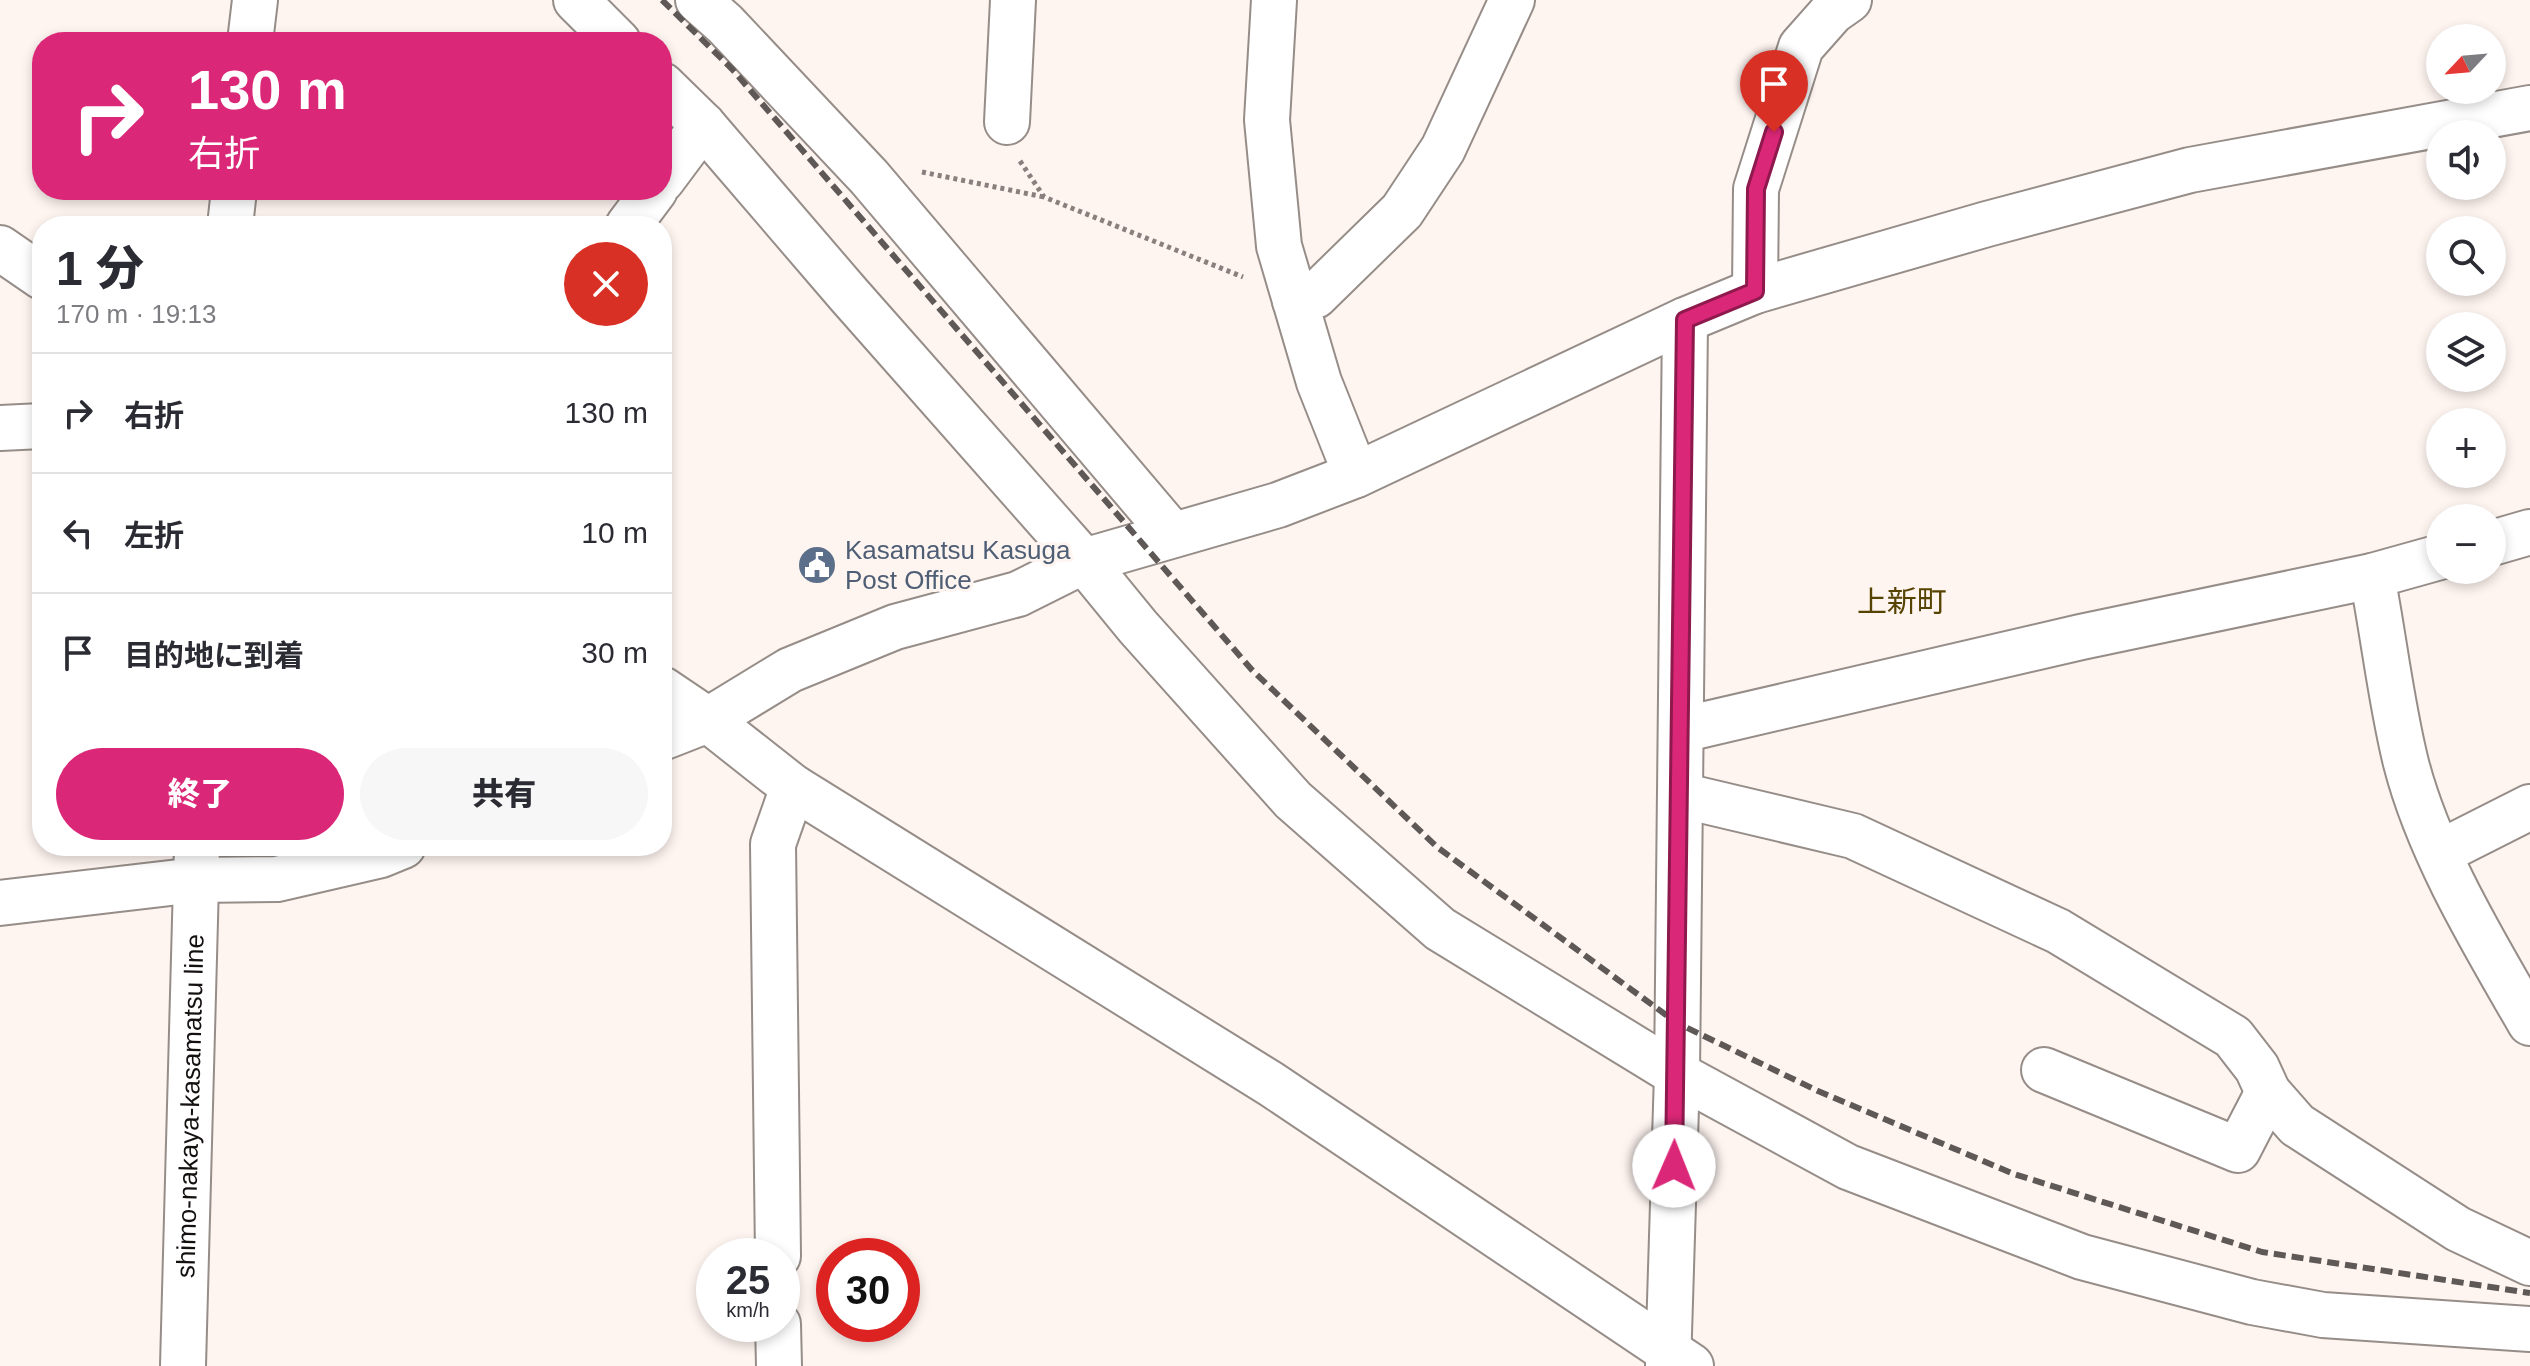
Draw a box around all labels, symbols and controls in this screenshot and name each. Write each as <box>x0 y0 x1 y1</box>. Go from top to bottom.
north arrow <box>2426 24 2506 104</box>
map controls <box>2426 24 2506 584</box>
pin <box>1740 50 1808 132</box>
text: 130 m <box>188 58 347 121</box>
icon: arrive <box>1752 62 1796 106</box>
icon: right <box>56 64 160 168</box>
button: sound <box>2426 120 2506 200</box>
text: 右折 <box>188 133 260 174</box>
button: search <box>2426 216 2506 296</box>
text: 1 分 <box>56 242 144 295</box>
button: close <box>564 242 648 326</box>
text: 170 m · 19:13 <box>56 299 216 329</box>
button: layers <box>2426 312 2506 392</box>
icon: right <box>56 391 100 435</box>
text: 130 m <box>565 396 648 429</box>
text: 右折 <box>124 399 184 432</box>
button: + <box>2426 408 2506 488</box>
button: − <box>2426 504 2506 584</box>
icon: left <box>56 511 100 555</box>
text: 10 m <box>581 516 648 549</box>
text: 左折 <box>124 519 184 552</box>
place label: Kasamatsu Kasuga Post Office <box>845 535 1071 595</box>
public building icon: Kasamatsu Kasuga Post Office <box>796 544 838 586</box>
district label: 上新町 <box>1857 585 1947 618</box>
icon: arrive <box>56 631 100 675</box>
text: 30 m <box>581 636 648 669</box>
text: 目的地に到着 <box>124 639 304 672</box>
button: 終了 <box>56 748 344 840</box>
button: 共有 <box>360 748 648 840</box>
street label: shimo-nakaya-kasamatsu line <box>170 934 210 1278</box>
position arrow <box>1632 1124 1716 1208</box>
speed limit sign: 30 <box>816 1238 920 1342</box>
text: 25 <box>726 1258 770 1302</box>
text: km/h <box>726 1299 770 1321</box>

